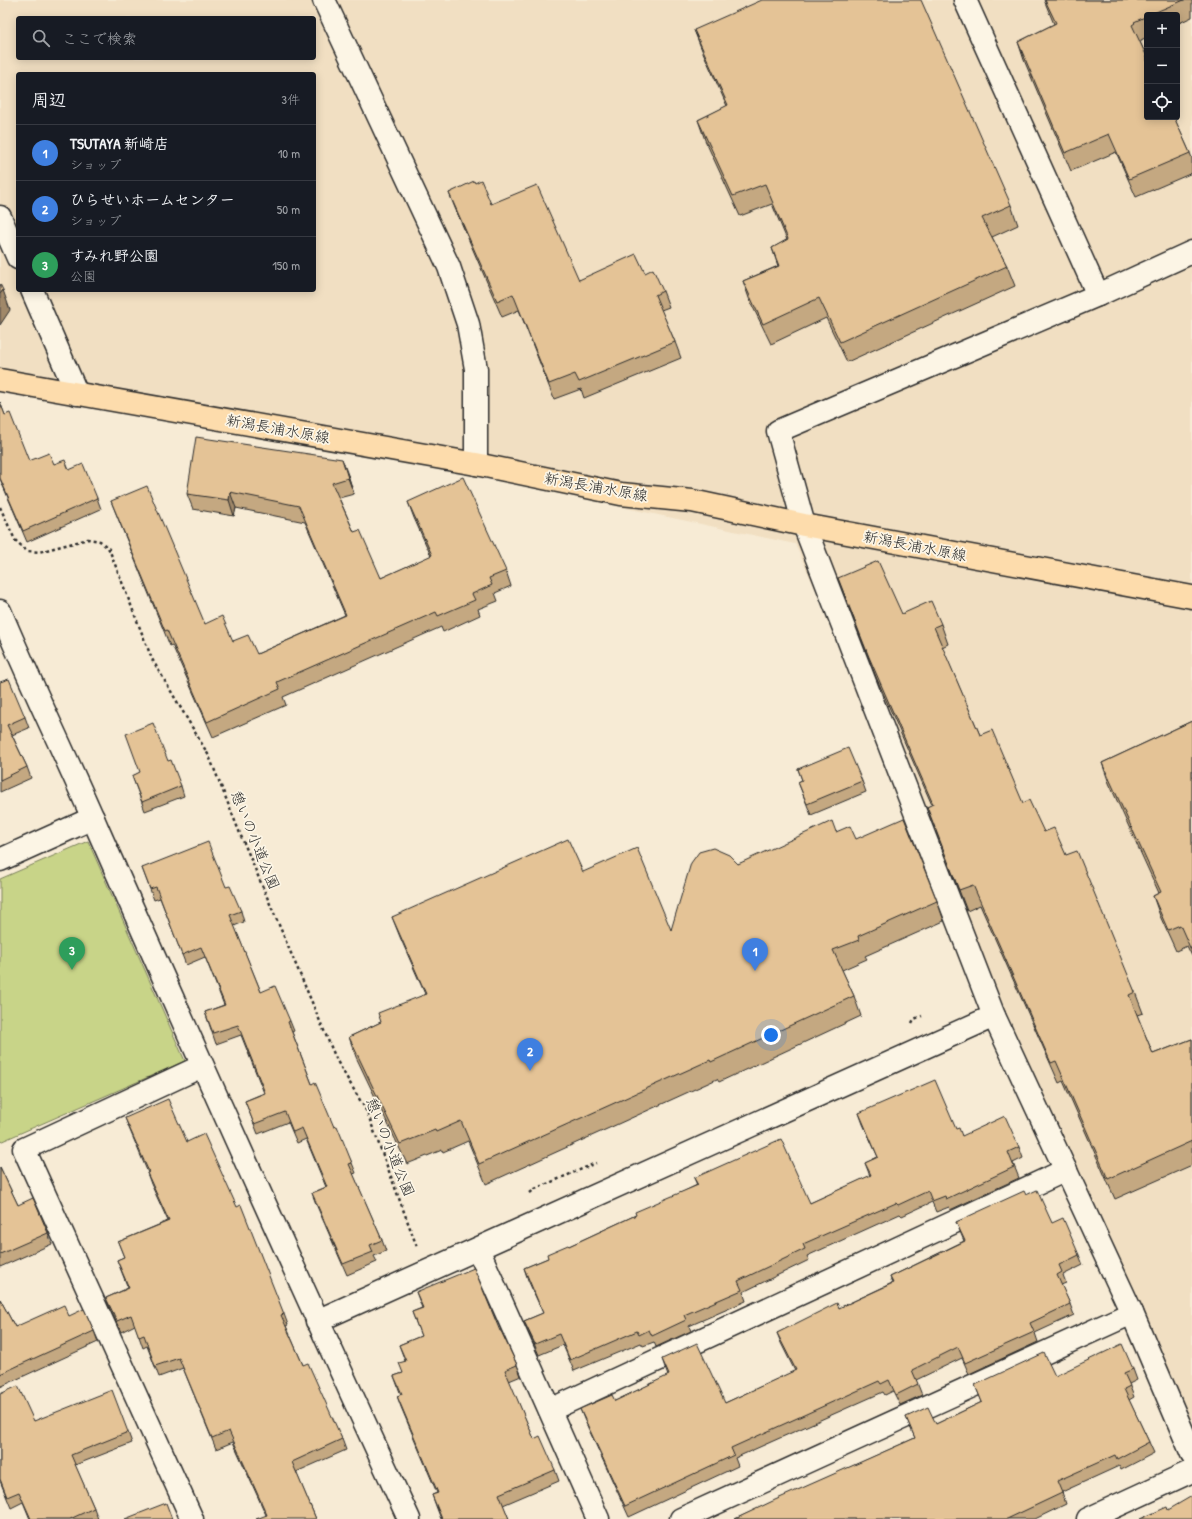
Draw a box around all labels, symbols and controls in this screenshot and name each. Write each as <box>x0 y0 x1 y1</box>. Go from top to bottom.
map controls <box>1144 12 1180 120</box>
button: + <box>1144 12 1180 48</box>
search box <box>16 16 316 60</box>
icon: search <box>30 27 52 49</box>
text: ここで検索 <box>62 28 137 49</box>
button: − <box>1144 48 1180 84</box>
button: locate <box>1144 84 1180 120</box>
text: 周辺 <box>32 88 66 111</box>
text: 3件 <box>281 90 300 108</box>
text: TSUTAYA 新崎店 <box>70 133 169 154</box>
text: 1 <box>43 144 47 162</box>
text: 10 m <box>278 144 300 162</box>
text: ショップ <box>70 155 121 173</box>
text: ひらせいホームセンター <box>70 189 235 210</box>
text: 2 <box>42 200 48 218</box>
text: 50 m <box>277 200 300 218</box>
text: ショップ <box>70 211 121 229</box>
text: すみれ野公園 <box>70 245 159 266</box>
text: 3 <box>42 256 48 274</box>
text: 150 m <box>272 256 300 274</box>
text: 公園 <box>70 267 96 285</box>
street label: 新潟長浦水原線 <box>225 409 332 448</box>
street label: 新潟長浦水原線 <box>543 467 650 506</box>
street label: 新潟長浦水原線 <box>862 525 969 566</box>
street label: 憩いの小道公園 <box>226 787 285 892</box>
pin: 3 <box>59 937 85 970</box>
pin: 1 <box>742 938 768 971</box>
your location <box>761 1025 781 1045</box>
pin: 2 <box>517 1038 543 1071</box>
street label: 憩いの小道公園 <box>361 1094 420 1199</box>

